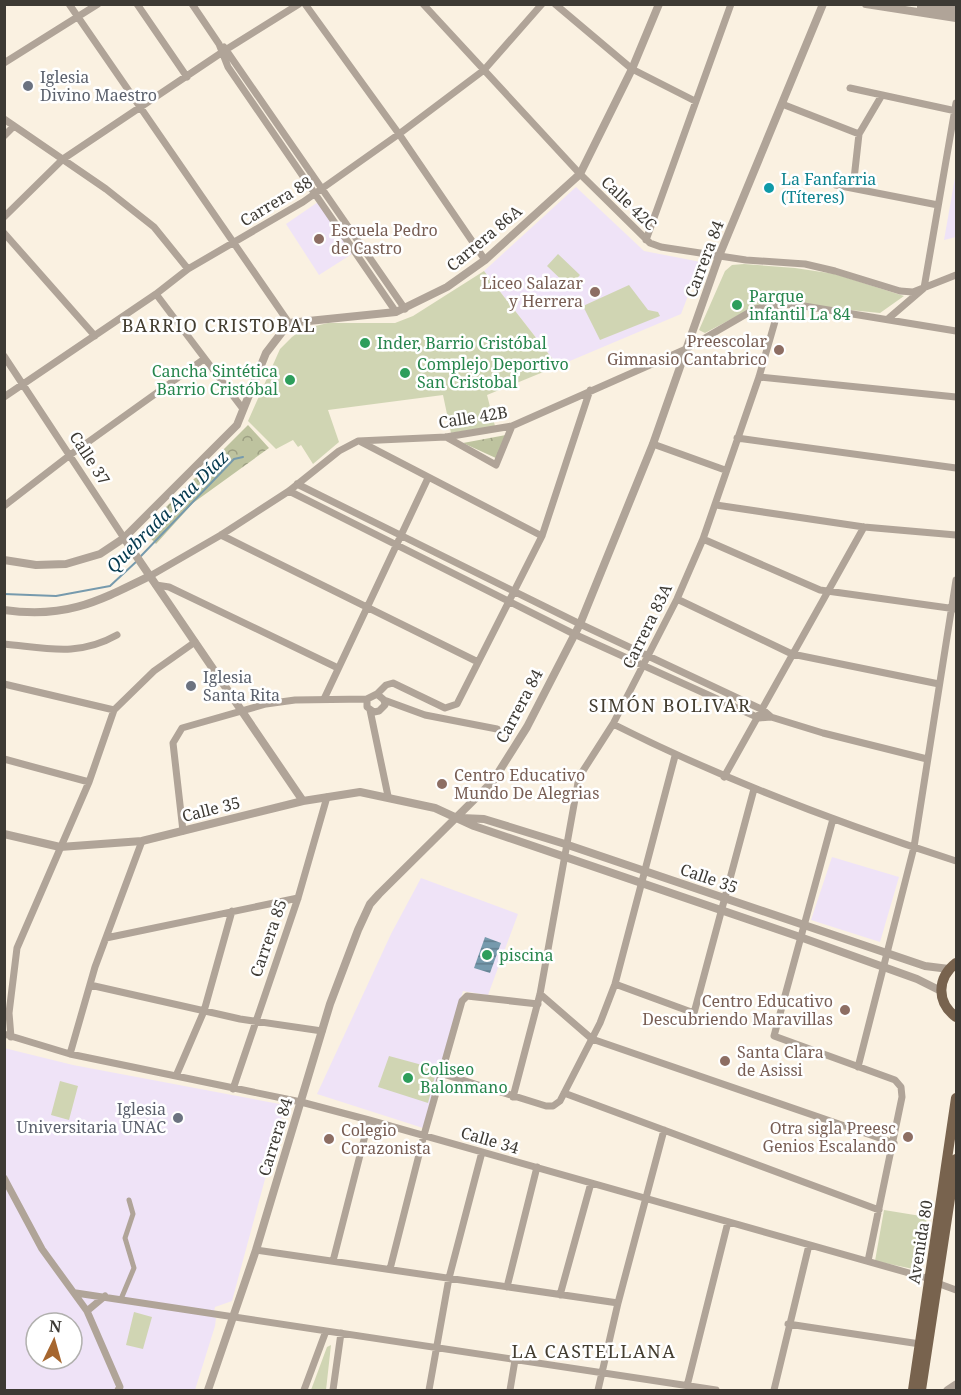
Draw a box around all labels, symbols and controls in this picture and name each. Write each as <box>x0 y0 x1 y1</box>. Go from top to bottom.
place label: Iglesia Divino Maestro <box>40 66 157 106</box>
marker: Iglesia Divino Maestro <box>21 79 35 93</box>
place label: La Fanfarria (Títeres) <box>781 168 876 208</box>
street label: Carrera 88 <box>236 171 316 231</box>
street label: Calle 42C <box>596 171 662 235</box>
marker: La Fanfarria (Títeres) <box>762 181 776 195</box>
street label: Carrera 86A <box>442 200 527 276</box>
street label: Carrera 84 <box>679 217 729 301</box>
place label: Escuela Pedro de Castro <box>331 219 438 259</box>
marker: Escuela Pedro de Castro <box>312 232 326 246</box>
place label: Liceo Salazar y Herrera <box>482 272 583 312</box>
marker: Liceo Salazar y Herrera <box>588 285 602 299</box>
place label: Parque infantil La 84 <box>749 285 851 325</box>
marker: Parque infantil La 84 <box>730 298 744 312</box>
district label: BARRIO CRISTOBAL <box>122 313 316 337</box>
place label: Preescolar Gimnasio Cantabrico <box>607 330 767 370</box>
place label: Inder, Barrio Cristóbal <box>377 332 547 354</box>
marker: Inder, Barrio Cristóbal <box>358 336 372 350</box>
marker: Preescolar Gimnasio Cantabrico <box>772 343 786 357</box>
place label: Complejo Deportivo San Cristobal <box>417 353 569 393</box>
place label: Cancha Sintética Barrio Cristóbal <box>152 360 278 400</box>
marker: Complejo Deportivo San Cristobal <box>398 366 412 380</box>
marker: Cancha Sintética Barrio Cristóbal <box>283 373 297 387</box>
street label: Calle 42B <box>437 401 509 433</box>
street label: Calle 37 <box>65 427 115 489</box>
water label: Quebrada Ana Díaz <box>101 445 233 577</box>
street label: Carrera 83A <box>617 579 677 672</box>
street label: Carrera 84 <box>490 665 548 747</box>
place label: Iglesia Santa Rita <box>203 666 280 706</box>
marker: Iglesia Santa Rita <box>184 679 198 693</box>
district label: SIMÓN BOLIVAR <box>589 693 751 717</box>
place label: Centro Educativo Mundo De Alegrias <box>454 764 599 804</box>
marker: Centro Educativo Mundo De Alegrias <box>435 777 449 791</box>
street label: Calle 35 <box>180 791 242 827</box>
street label: Calle 35 <box>677 858 741 898</box>
street label: Carrera 85 <box>244 896 292 980</box>
place label: piscina <box>499 944 553 966</box>
marker: piscina <box>480 948 494 962</box>
place label: Centro Educativo Descubriendo Maravillas <box>642 990 833 1030</box>
marker: Centro Educativo Descubriendo Maravillas <box>838 1003 852 1017</box>
place label: Santa Clara de Asissi <box>737 1041 824 1081</box>
marker: Santa Clara de Asissi <box>718 1054 732 1068</box>
place label: Coliseo Balonmano <box>420 1058 508 1098</box>
marker: Coliseo Balonmano <box>401 1071 415 1085</box>
street label: Carrera 84 <box>253 1095 297 1179</box>
place label: Iglesia Universitaria UNAC <box>16 1098 166 1138</box>
marker: Iglesia Universitaria UNAC <box>171 1111 185 1125</box>
place label: Otra sigla Preesc Genios Escalando <box>763 1117 896 1157</box>
place label: Colegio Corazonista <box>341 1119 431 1159</box>
street label: Calle 34 <box>458 1121 522 1159</box>
marker: Otra sigla Preesc Genios Escalando <box>901 1130 915 1144</box>
marker: Colegio Corazonista <box>322 1132 336 1146</box>
street label: Avenida 80 <box>903 1199 937 1285</box>
north arrow <box>24 1311 84 1371</box>
text: N <box>48 1315 63 1338</box>
district label: LA CASTELLANA <box>511 1339 677 1363</box>

